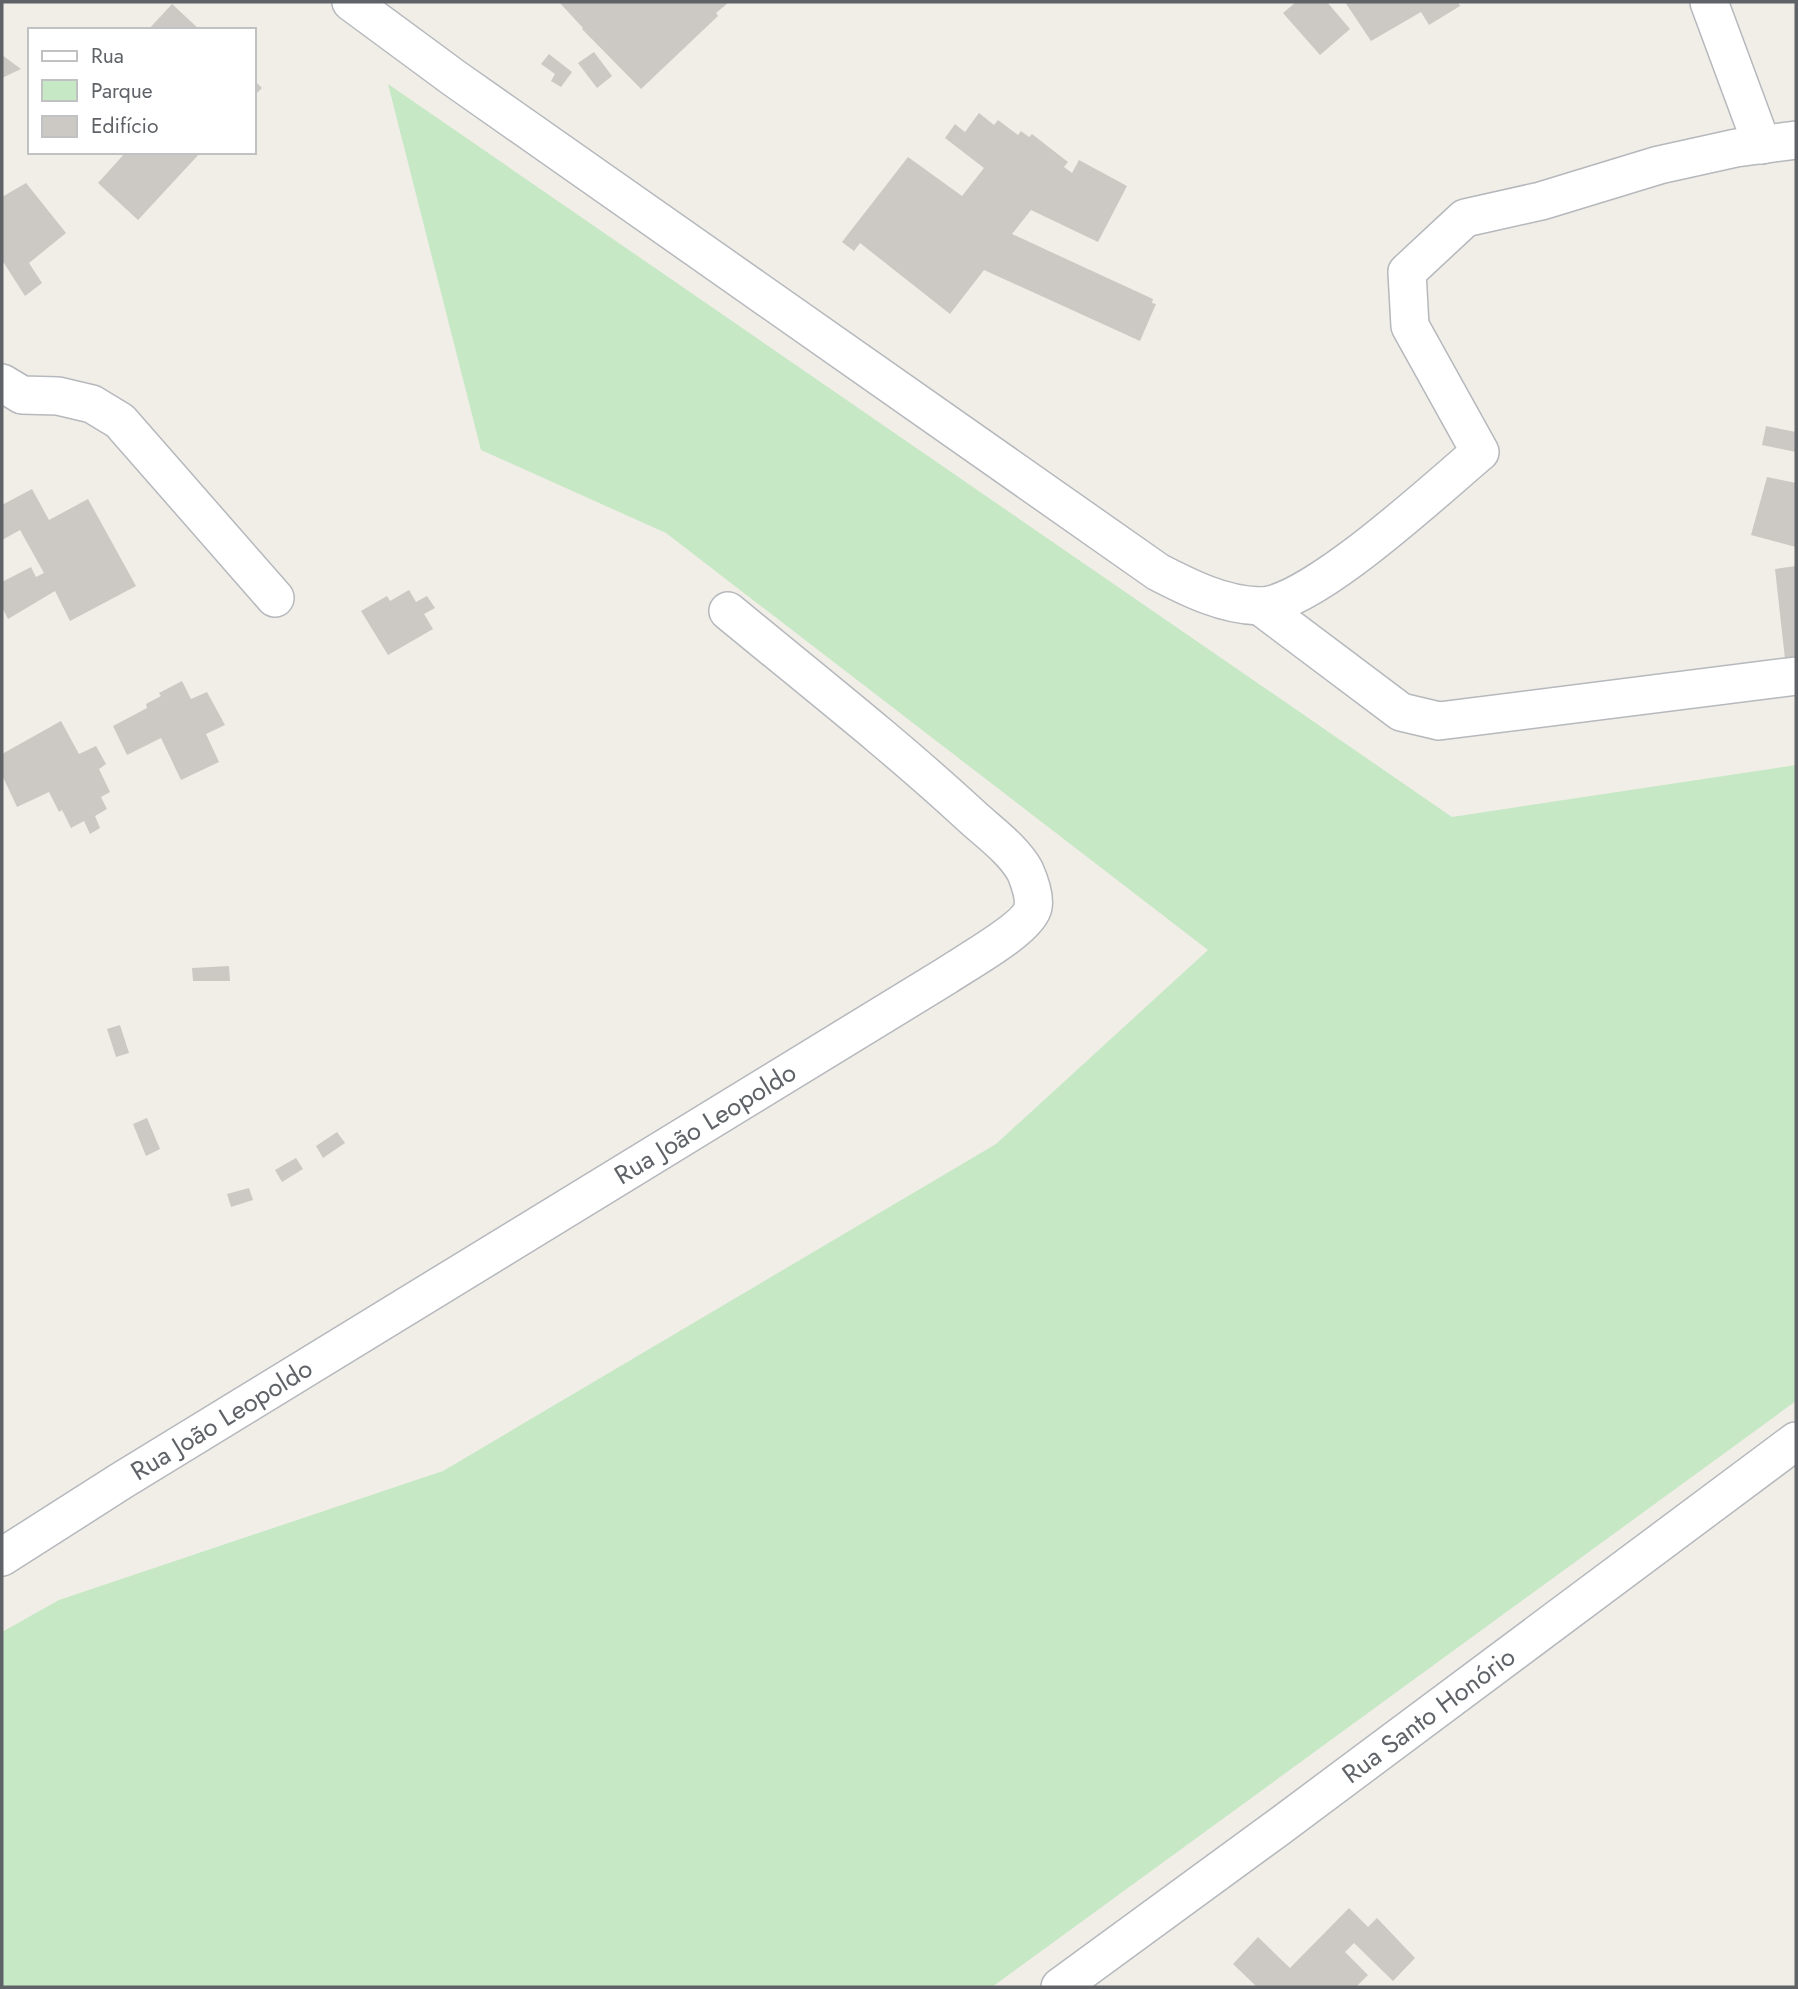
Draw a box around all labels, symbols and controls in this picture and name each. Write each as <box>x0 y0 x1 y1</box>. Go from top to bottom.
legend <box>28 28 256 154</box>
text: Rua <box>91 41 124 71</box>
text: Parque <box>91 76 153 106</box>
text: Edifício <box>91 111 158 141</box>
street label: Rua João Leopoldo <box>607 1053 803 1194</box>
street label: Rua João Leopoldo <box>123 1349 320 1490</box>
street label: Rua Santo Honório <box>1334 1638 1523 1793</box>

